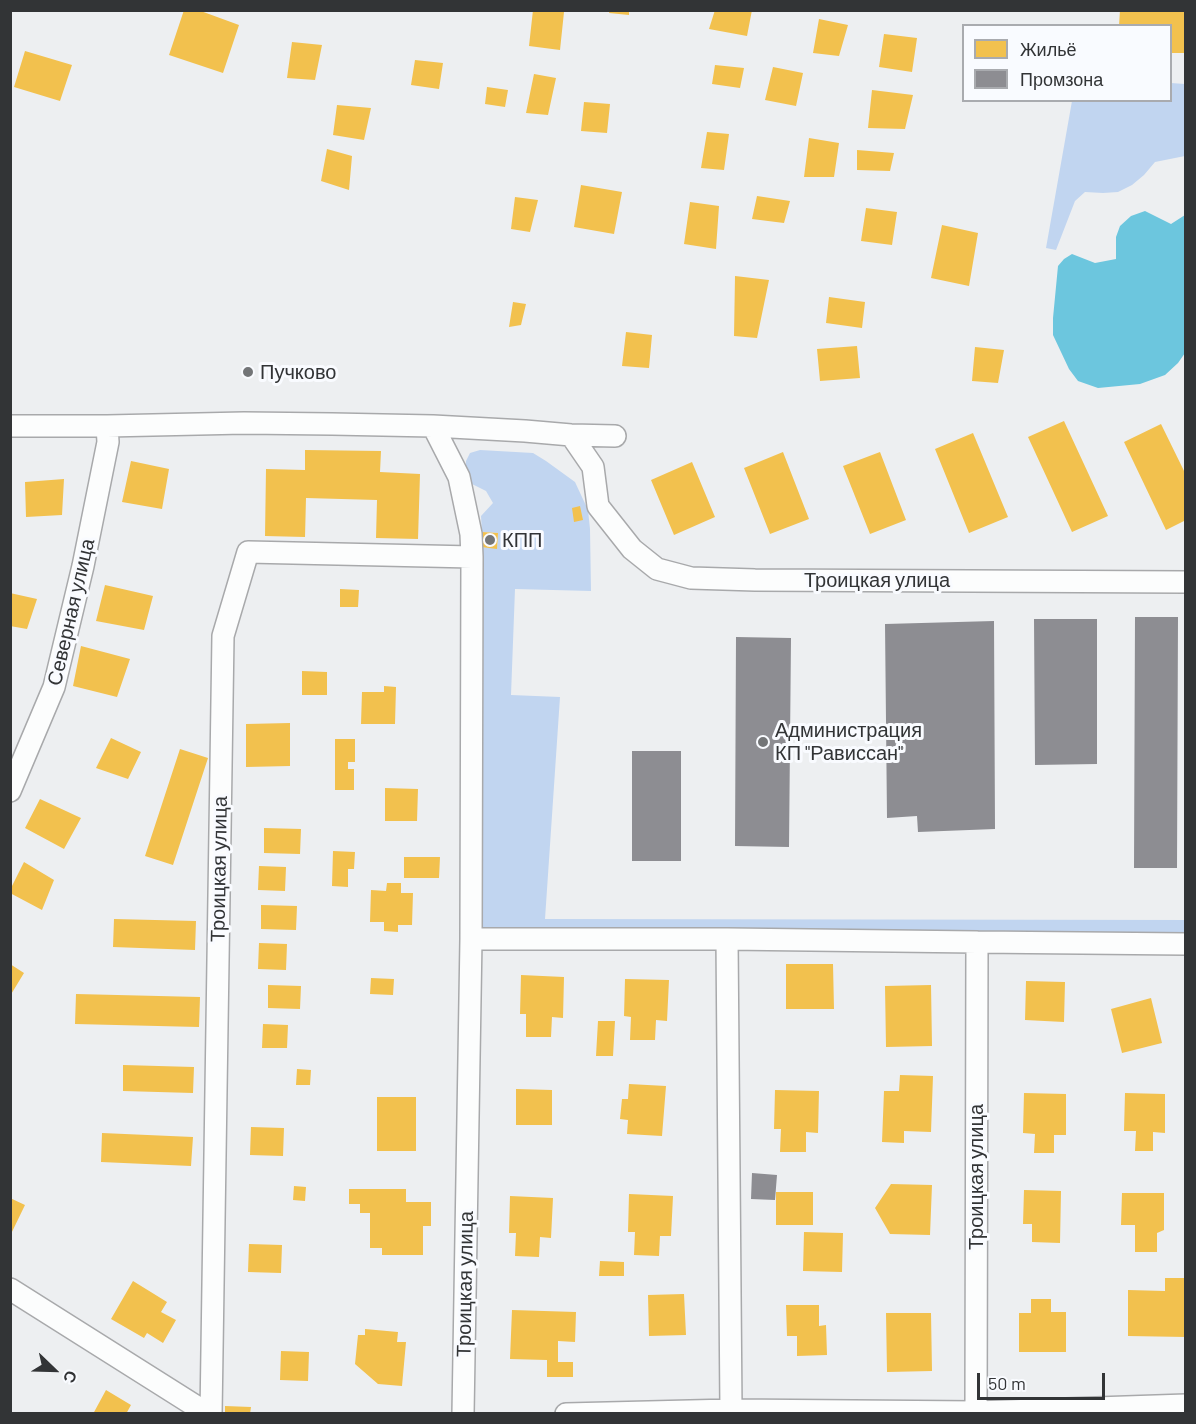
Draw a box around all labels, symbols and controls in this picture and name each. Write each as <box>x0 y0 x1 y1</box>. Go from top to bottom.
legend <box>962 24 1172 102</box>
text: Жильё <box>1020 38 1077 60</box>
text: Промзона <box>1020 68 1103 90</box>
place label: Пучково <box>260 360 336 384</box>
marker: Пучково <box>241 365 255 379</box>
place label: КПП <box>502 528 542 552</box>
marker: КПП <box>483 533 497 547</box>
street label: Северная улица <box>42 536 100 688</box>
street label: Троицкая улица <box>804 568 950 592</box>
place label: Администрация КП "Рависсан" <box>775 718 922 765</box>
marker: Администрация КП "Рависсан" <box>756 735 770 749</box>
street label: Троицкая улица <box>206 796 232 942</box>
street label: Троицкая улица <box>964 1104 988 1250</box>
street label: Троицкая улица <box>452 1211 478 1357</box>
north arrow <box>24 1340 84 1400</box>
scale bar <box>980 1361 1108 1399</box>
text: С <box>60 1368 82 1386</box>
text: 50 m <box>988 1372 1026 1394</box>

